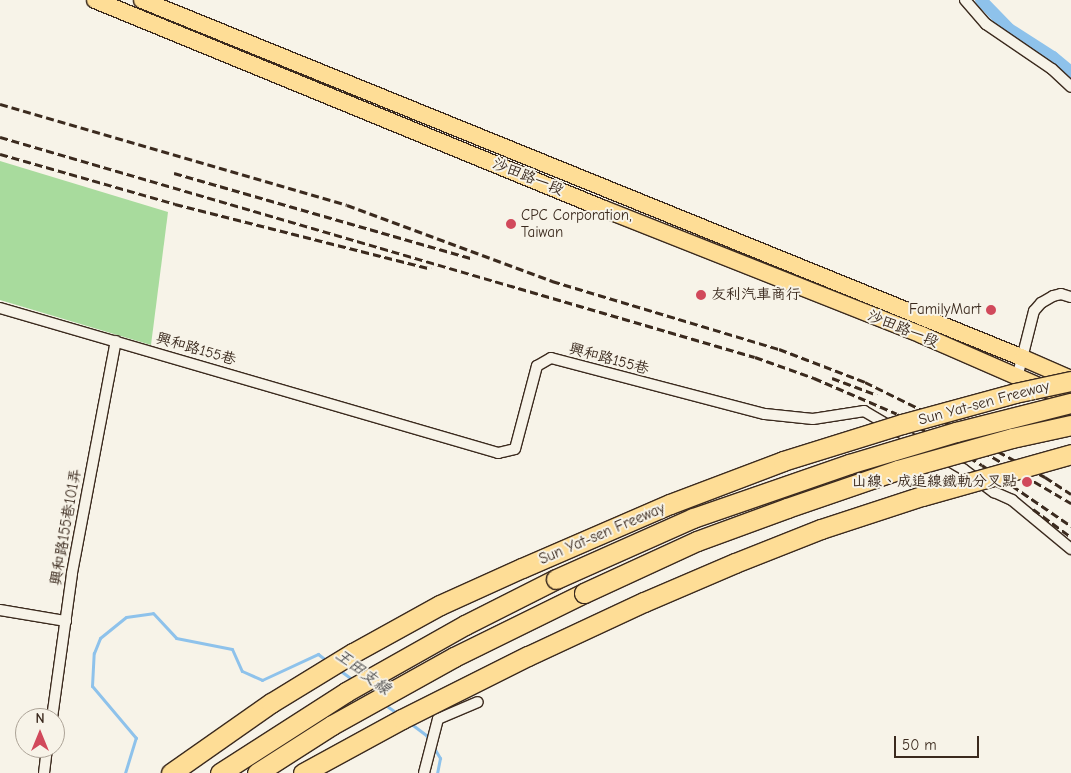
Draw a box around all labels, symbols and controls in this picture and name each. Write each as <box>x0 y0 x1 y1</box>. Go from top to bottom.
street label: 沙田路一段 <box>490 155 566 199</box>
place label: CPC Corporation, Taiwan <box>521 206 632 241</box>
marker: CPC Corporation, Taiwan <box>505 218 517 230</box>
place label: 友利汽車商行 <box>711 286 801 304</box>
marker: 友利汽車商行 <box>695 289 707 301</box>
place label: FamilyMart <box>909 301 981 319</box>
marker: FamilyMart <box>985 304 997 316</box>
street label: 沙田路一段 <box>865 307 941 351</box>
street label: 興和路155巷 <box>154 329 238 369</box>
street label: 興和路155巷 <box>567 340 651 378</box>
street label: Sun Yat-sen Freeway <box>917 377 1051 429</box>
street label: 興和路155巷101弄 <box>47 467 85 587</box>
place label: 山線、成追線鐵軌分叉點 <box>852 473 1017 491</box>
marker: 山線、成追線鐵軌分叉點 <box>1021 476 1033 488</box>
street label: Sun Yat-sen Freeway <box>536 499 668 569</box>
water label: 王田支線 <box>332 645 394 699</box>
north arrow <box>15 708 65 758</box>
text: N <box>35 710 45 727</box>
scale bar <box>896 726 981 758</box>
text: 50 m <box>902 736 937 754</box>

